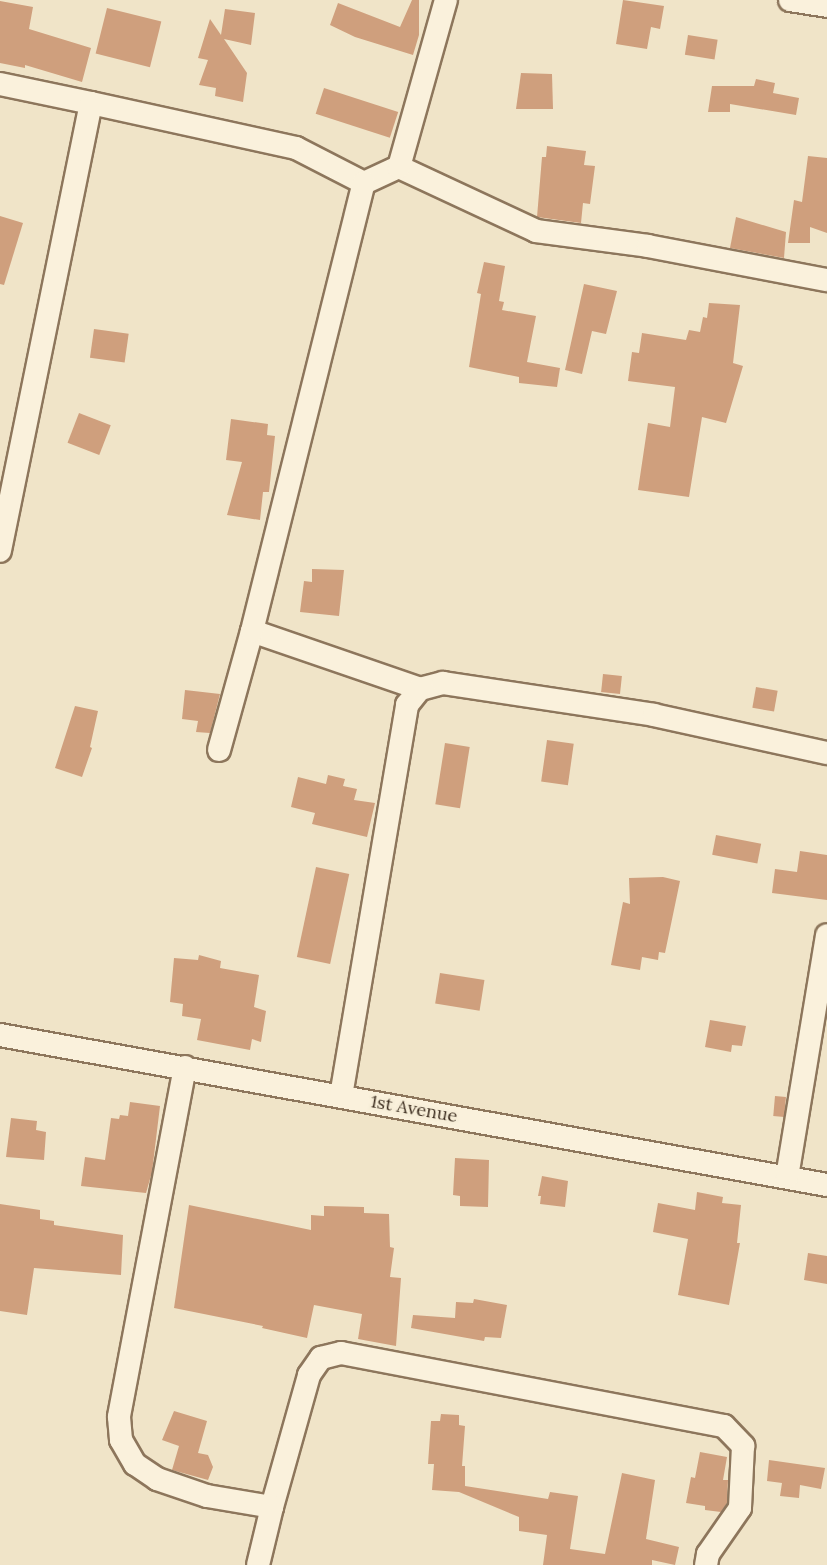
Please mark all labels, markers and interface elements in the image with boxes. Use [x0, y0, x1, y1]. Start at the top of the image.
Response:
street label: 1st Avenue [369, 1091, 459, 1127]

